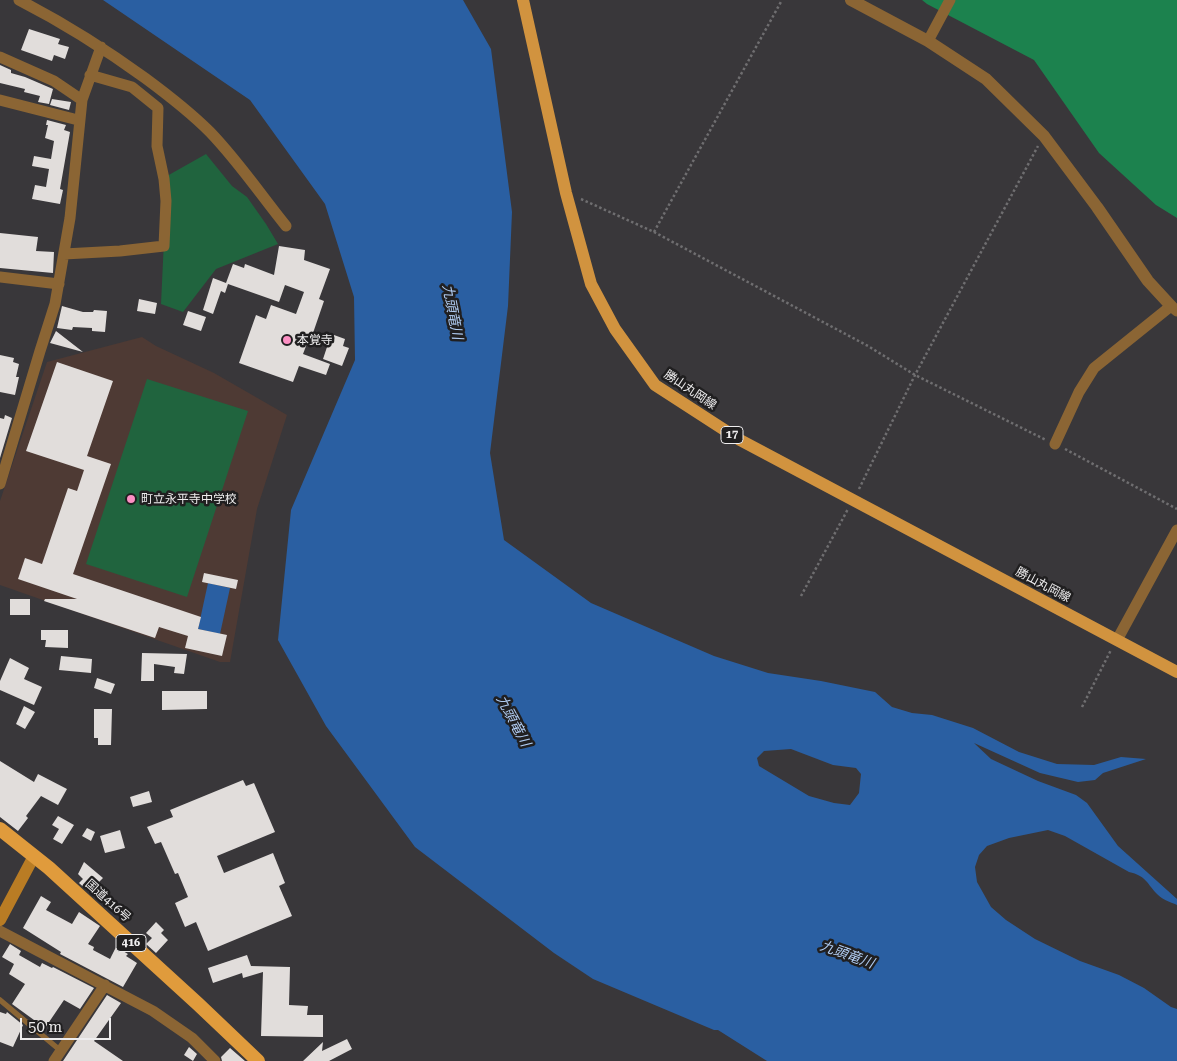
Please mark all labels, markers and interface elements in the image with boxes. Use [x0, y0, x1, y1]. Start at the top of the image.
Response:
water label: 九頭竜川 [438, 283, 466, 341]
place label: 本覚寺 [297, 333, 333, 347]
marker: 本覚寺 [281, 334, 293, 346]
street label: 勝山丸岡線 [661, 367, 719, 413]
road number: 17 [721, 426, 743, 444]
place label: 町立永平寺中学校 [141, 492, 237, 506]
marker: 町立永平寺中学校 [125, 493, 137, 505]
street label: 勝山丸岡線 [1013, 565, 1073, 605]
water label: 九頭竜川 [492, 692, 534, 750]
street label: 国道416号 [82, 877, 134, 925]
road number: 416 [116, 934, 146, 951]
water label: 九頭竜川 [818, 938, 876, 972]
scale bar [22, 1008, 114, 1040]
text: 50 m [28, 1018, 62, 1036]

